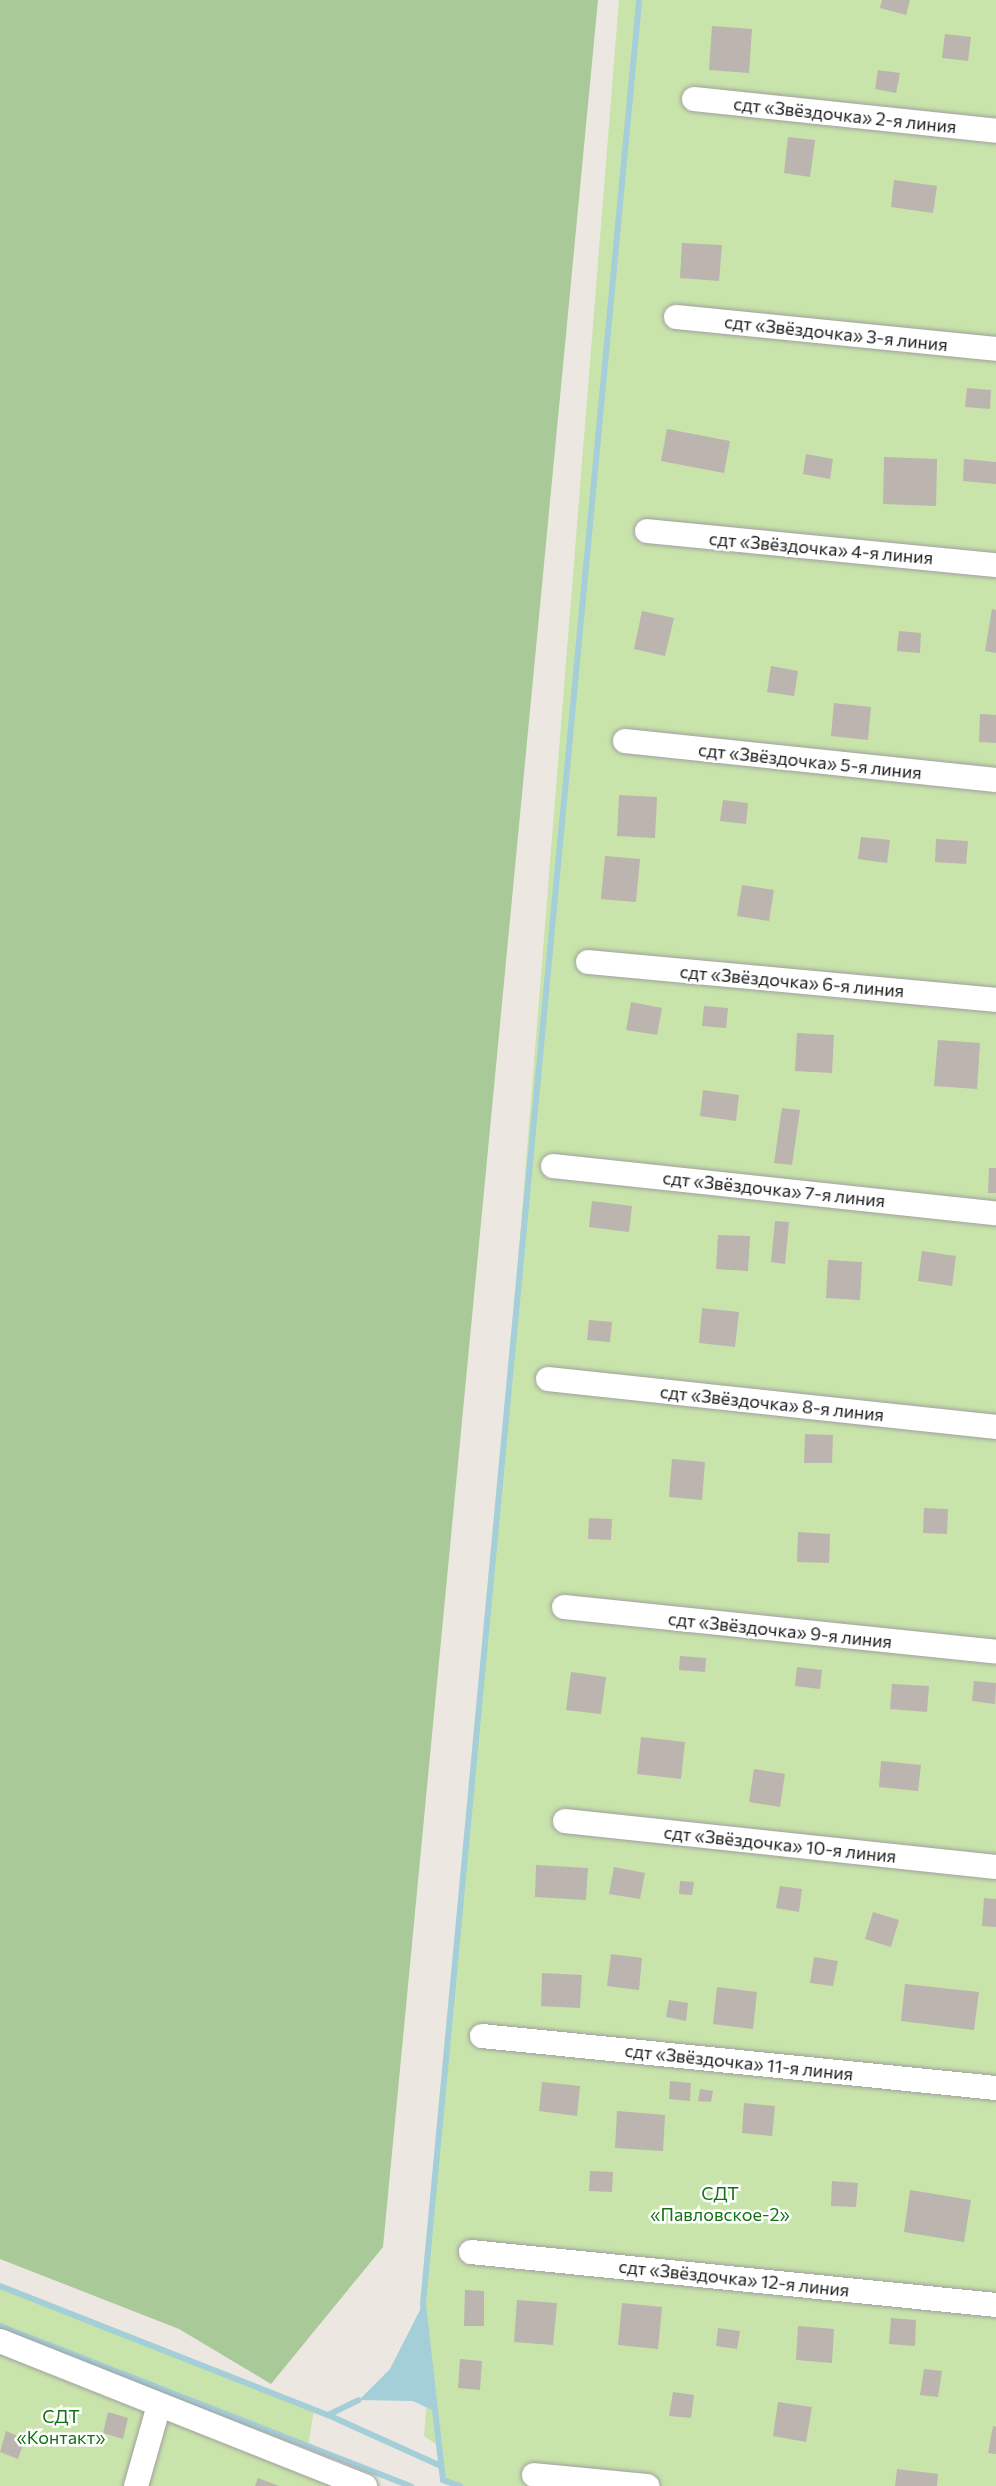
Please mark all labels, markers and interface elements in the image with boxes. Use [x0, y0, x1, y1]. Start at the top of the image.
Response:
street label: сдт «Звёздочка» 2-я линия [732, 93, 958, 137]
street label: сдт «Звёздочка» 3-я линия [723, 311, 949, 355]
street label: сдт «Звёздочка» 4-я линия [708, 527, 934, 569]
street label: сдт «Звёздочка» 5-я линия [697, 739, 923, 783]
street label: сдт «Звёздочка» 6-я линия [679, 960, 905, 1002]
street label: сдт «Звёздочка» 7-я линия [662, 1167, 886, 1211]
street label: сдт «Звёздочка» 8-я линия [659, 1380, 885, 1426]
street label: сдт «Звёздочка» 9-я линия [667, 1607, 893, 1653]
street label: сдт «Звёздочка» 10-я линия [663, 1821, 897, 1867]
street label: сдт «Звёздочка» 11-я линия [624, 2039, 854, 2085]
park label: СДТ «Павловское-2» [650, 2183, 790, 2226]
street label: сдт «Звёздочка» 12-я линия [618, 2255, 850, 2301]
park label: СДТ «Контакт» [17, 2406, 105, 2448]

